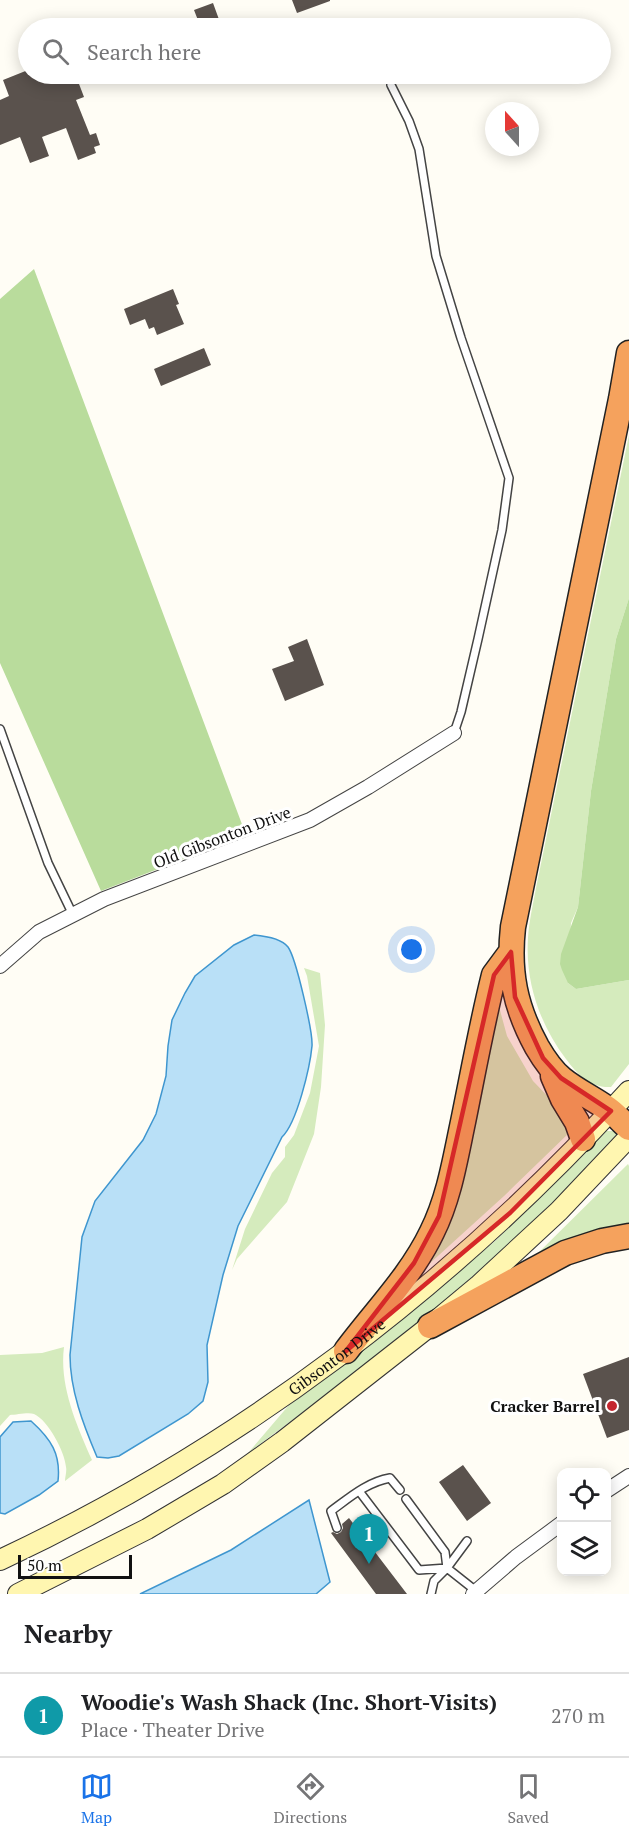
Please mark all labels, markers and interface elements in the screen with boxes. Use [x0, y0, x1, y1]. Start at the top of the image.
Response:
search box [18, 18, 611, 84]
icon: search [39, 35, 72, 68]
text: Search here [87, 37, 201, 66]
north arrow [485, 102, 539, 156]
street label: Old Gibsonton Drive [150, 801, 294, 873]
your location [397, 935, 426, 964]
street label: Gibsonton Drive [284, 1313, 390, 1400]
place label: Cracker Barrel [490, 1395, 600, 1417]
marker: Cracker Barrel [605, 1399, 619, 1413]
map controls [557, 1468, 611, 1576]
button: locate [557, 1468, 611, 1522]
pin: 1 [350, 1514, 388, 1564]
button: layers [557, 1522, 611, 1576]
scale bar [18, 1552, 132, 1580]
text: 50 m [27, 1554, 62, 1576]
text: Nearby [24, 1616, 112, 1650]
text: Woodie's Wash Shack (Inc. Short-Visits) [81, 1687, 497, 1716]
text: 1 [38, 1702, 49, 1729]
text: 270 m [551, 1702, 605, 1729]
text: Place · Theater Drive [81, 1716, 265, 1743]
tab: Map [80, 1770, 113, 1828]
tab: Directions [273, 1770, 347, 1828]
tab: Saved [507, 1770, 549, 1828]

